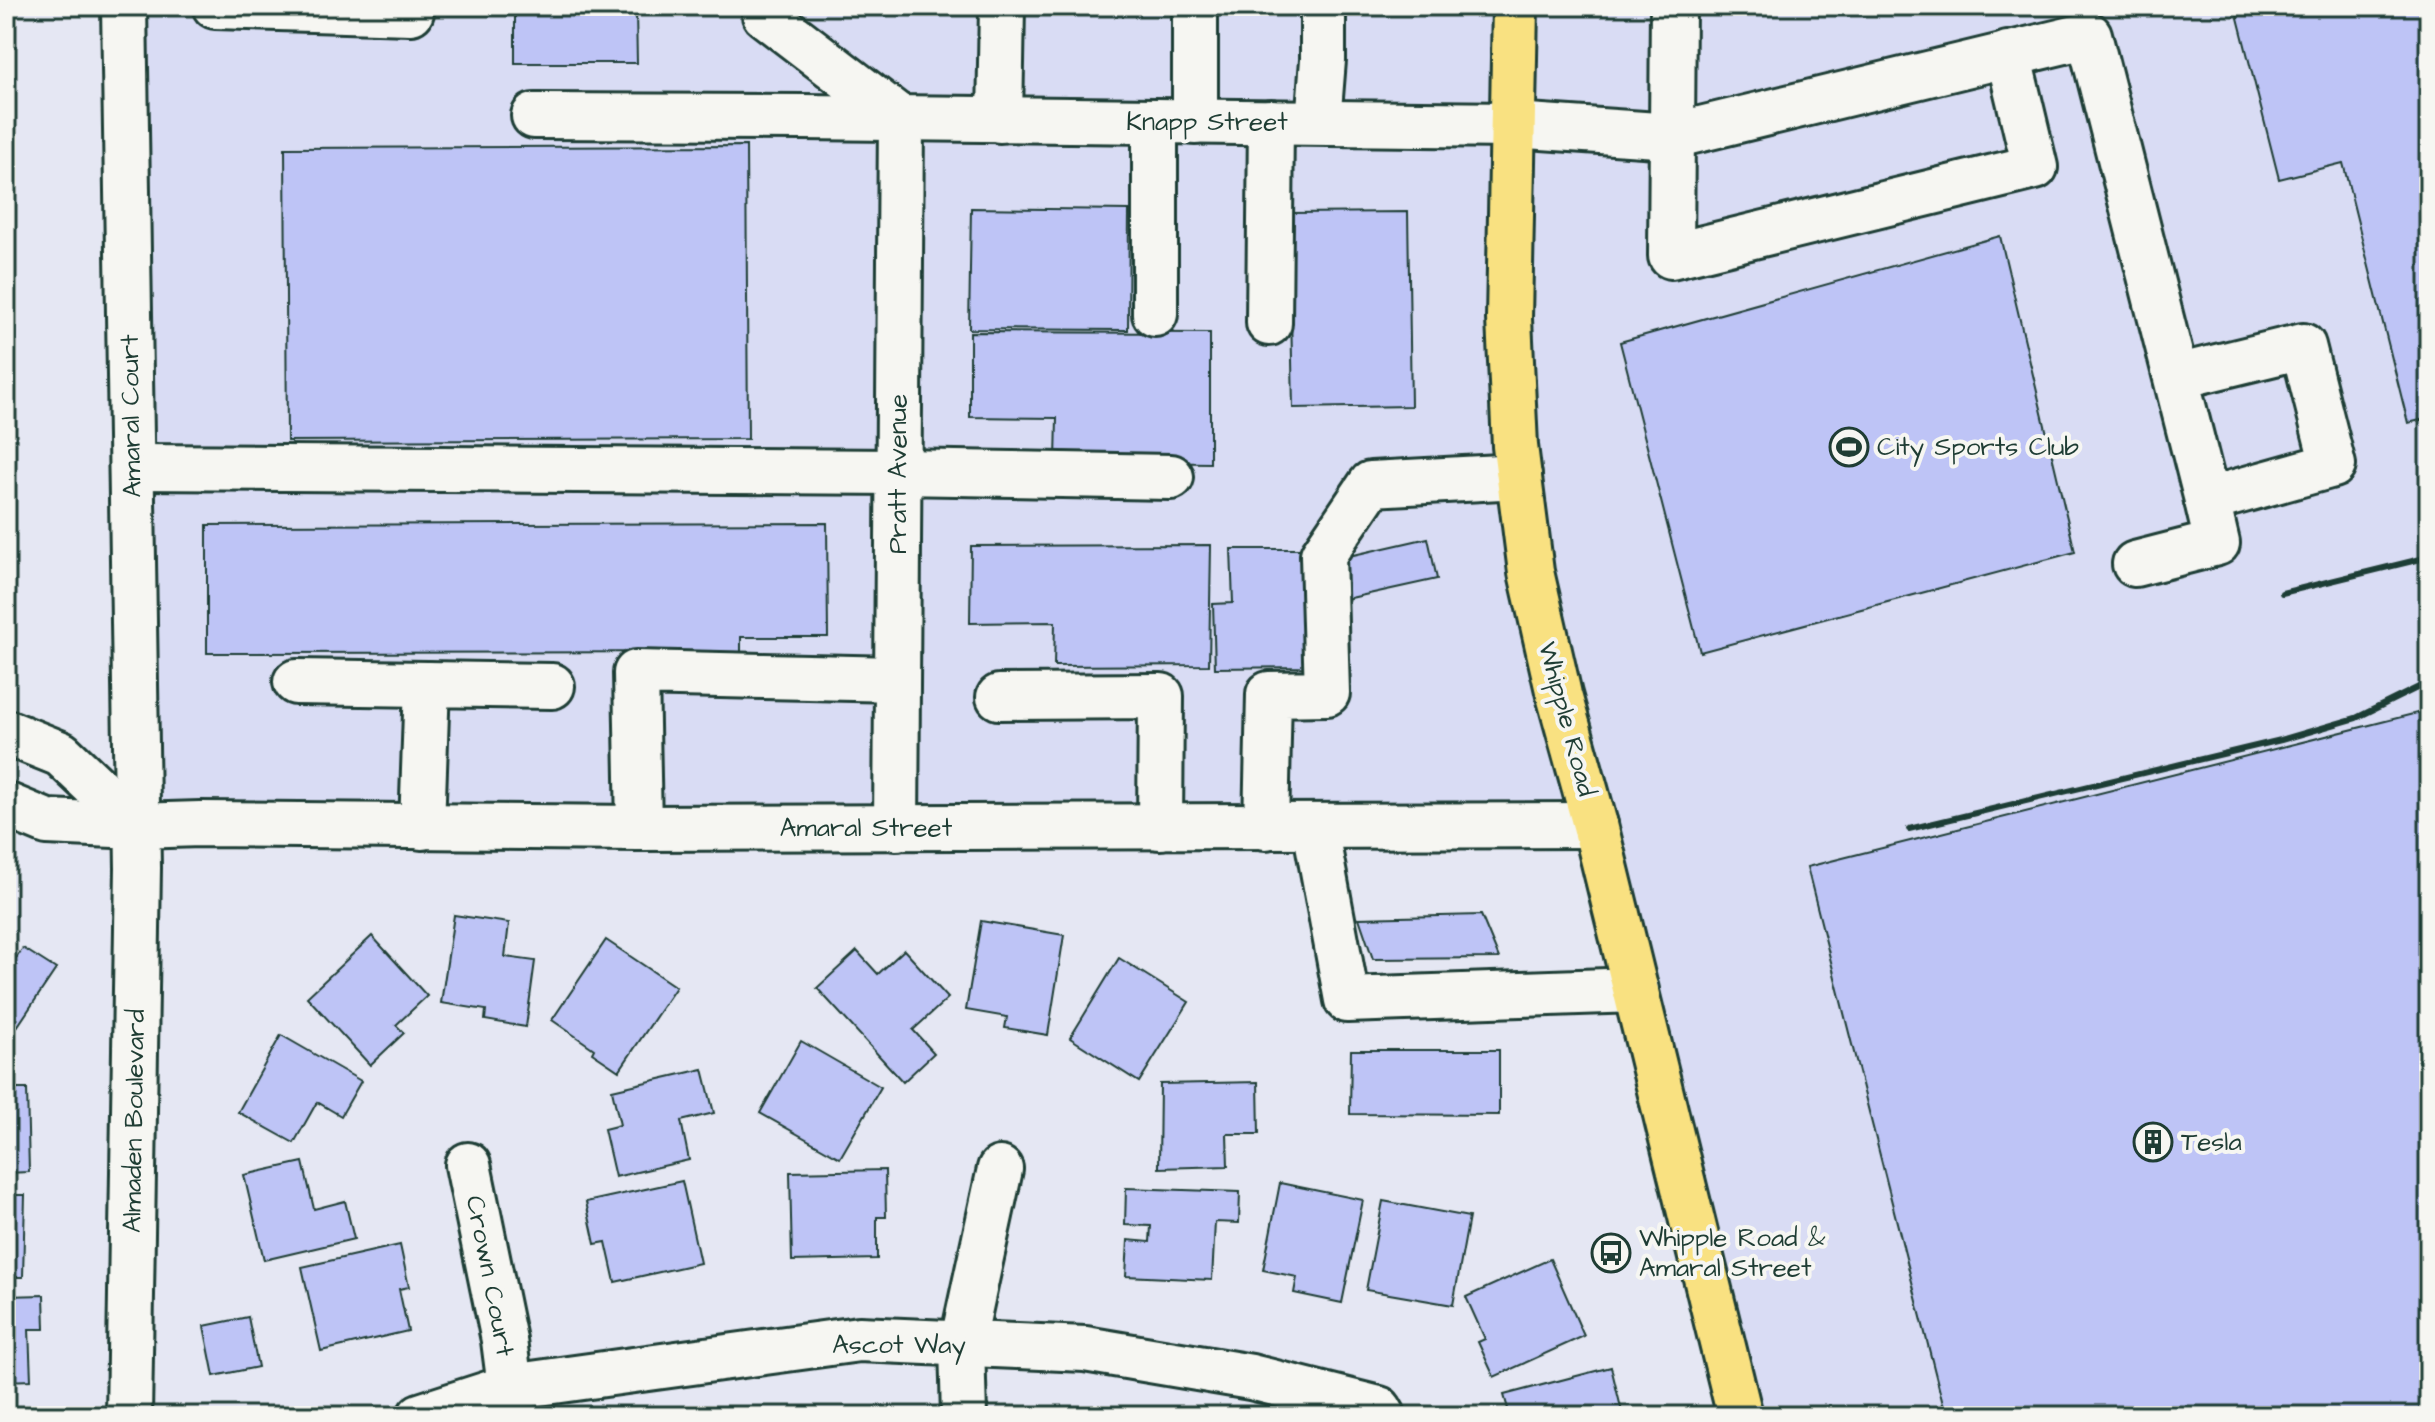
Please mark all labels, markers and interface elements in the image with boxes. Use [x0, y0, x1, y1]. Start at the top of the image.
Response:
street label: Knapp Street [1126, 104, 1288, 140]
street label: Amaral Court [112, 334, 150, 498]
street label: Pratt Avenue [880, 394, 916, 554]
sports icon: City Sports Club [1828, 426, 1870, 468]
place label: City Sports Club [1877, 429, 2079, 467]
street label: Whipple Road [1529, 638, 1605, 800]
street label: Amaral Street [780, 810, 953, 846]
street label: Almaden Boulevard [114, 1009, 154, 1233]
building icon: Tesla [2132, 1121, 2174, 1163]
place label: Tesla [2181, 1124, 2242, 1160]
street label: Crown Court [457, 1193, 523, 1360]
place label: Whipple Road & Amaral Street [1639, 1220, 1826, 1286]
bus stop icon: Whipple Road & Amaral Street [1590, 1232, 1632, 1274]
street label: Ascot Way [832, 1327, 966, 1365]

